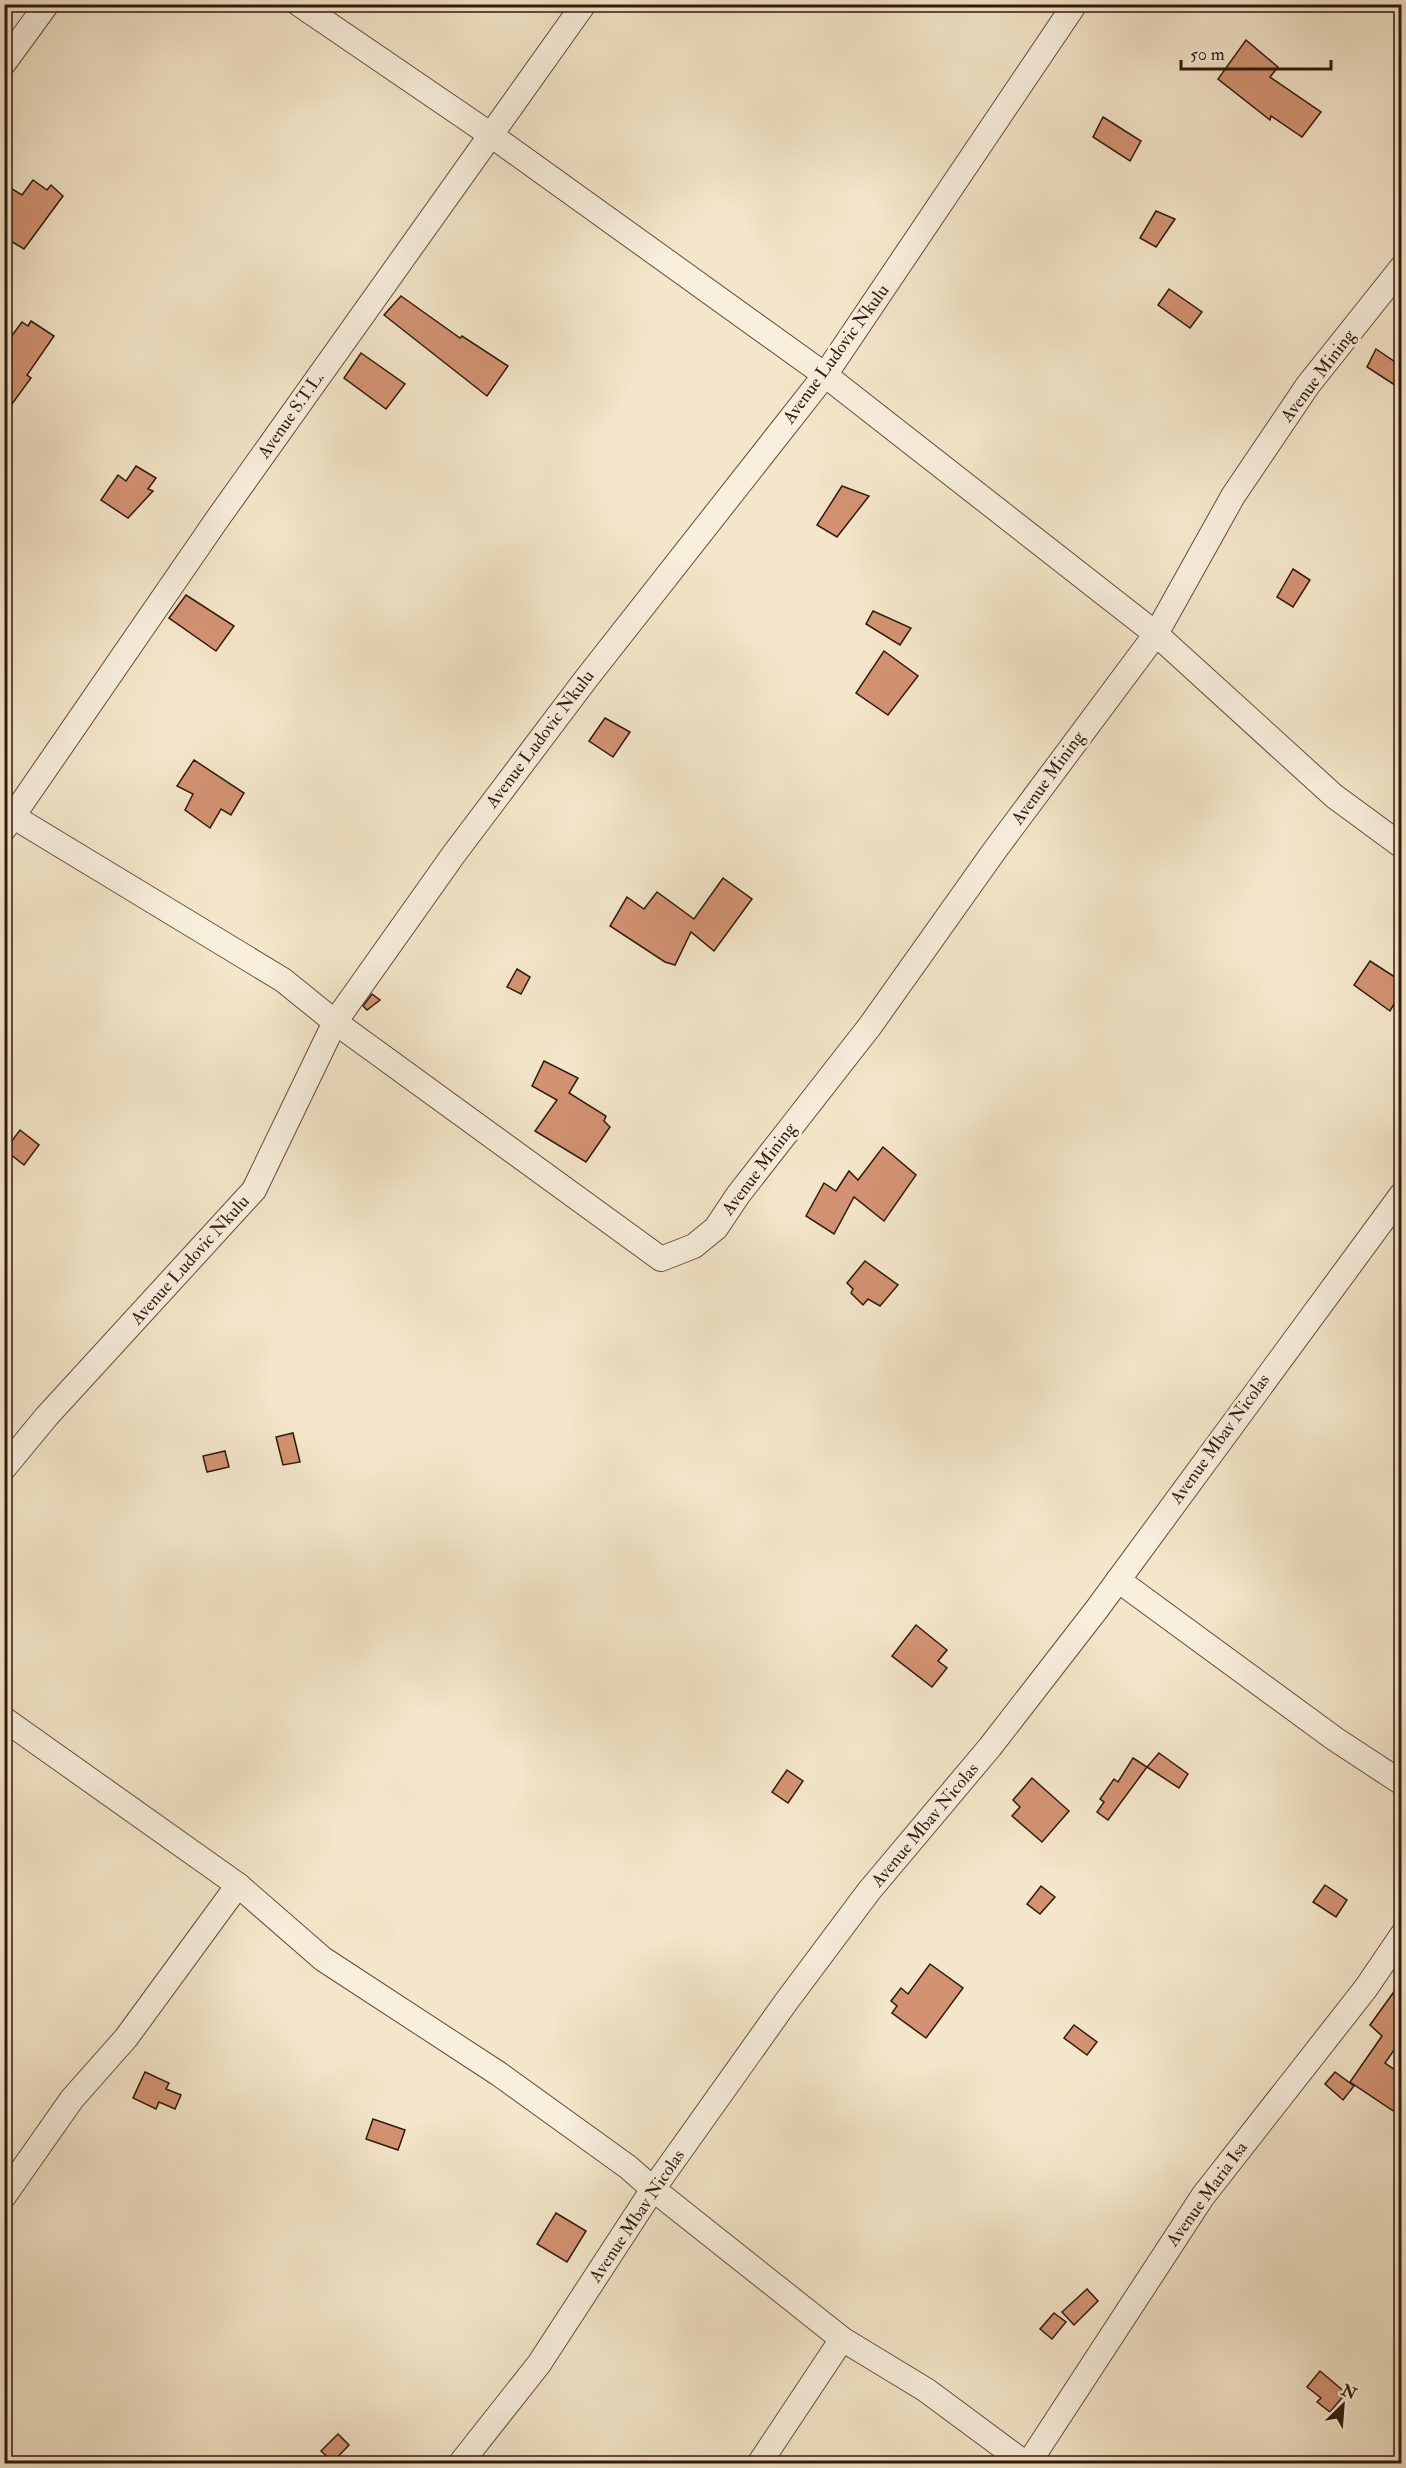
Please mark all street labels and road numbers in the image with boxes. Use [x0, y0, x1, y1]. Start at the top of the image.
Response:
street label: Avenue Ludovic Nkulu [777, 280, 894, 429]
street label: Avenue Mining [1275, 324, 1361, 428]
street label: Avenue S.T.L. [252, 367, 329, 464]
street label: Avenue Ludovic Nkulu [480, 665, 599, 813]
street label: Avenue Mining [1006, 726, 1090, 830]
street label: Avenue Mining [716, 1117, 802, 1221]
street label: Avenue Ludovic Nkulu [125, 1190, 254, 1330]
street label: Avenue Mbav Nicolas [1164, 1369, 1275, 1509]
street label: Avenue Mbav Nicolas [866, 1758, 984, 1893]
street label: Avenue Maria Isa [1161, 2137, 1253, 2252]
street label: Avenue Mbav Nicolas [583, 2145, 690, 2288]

